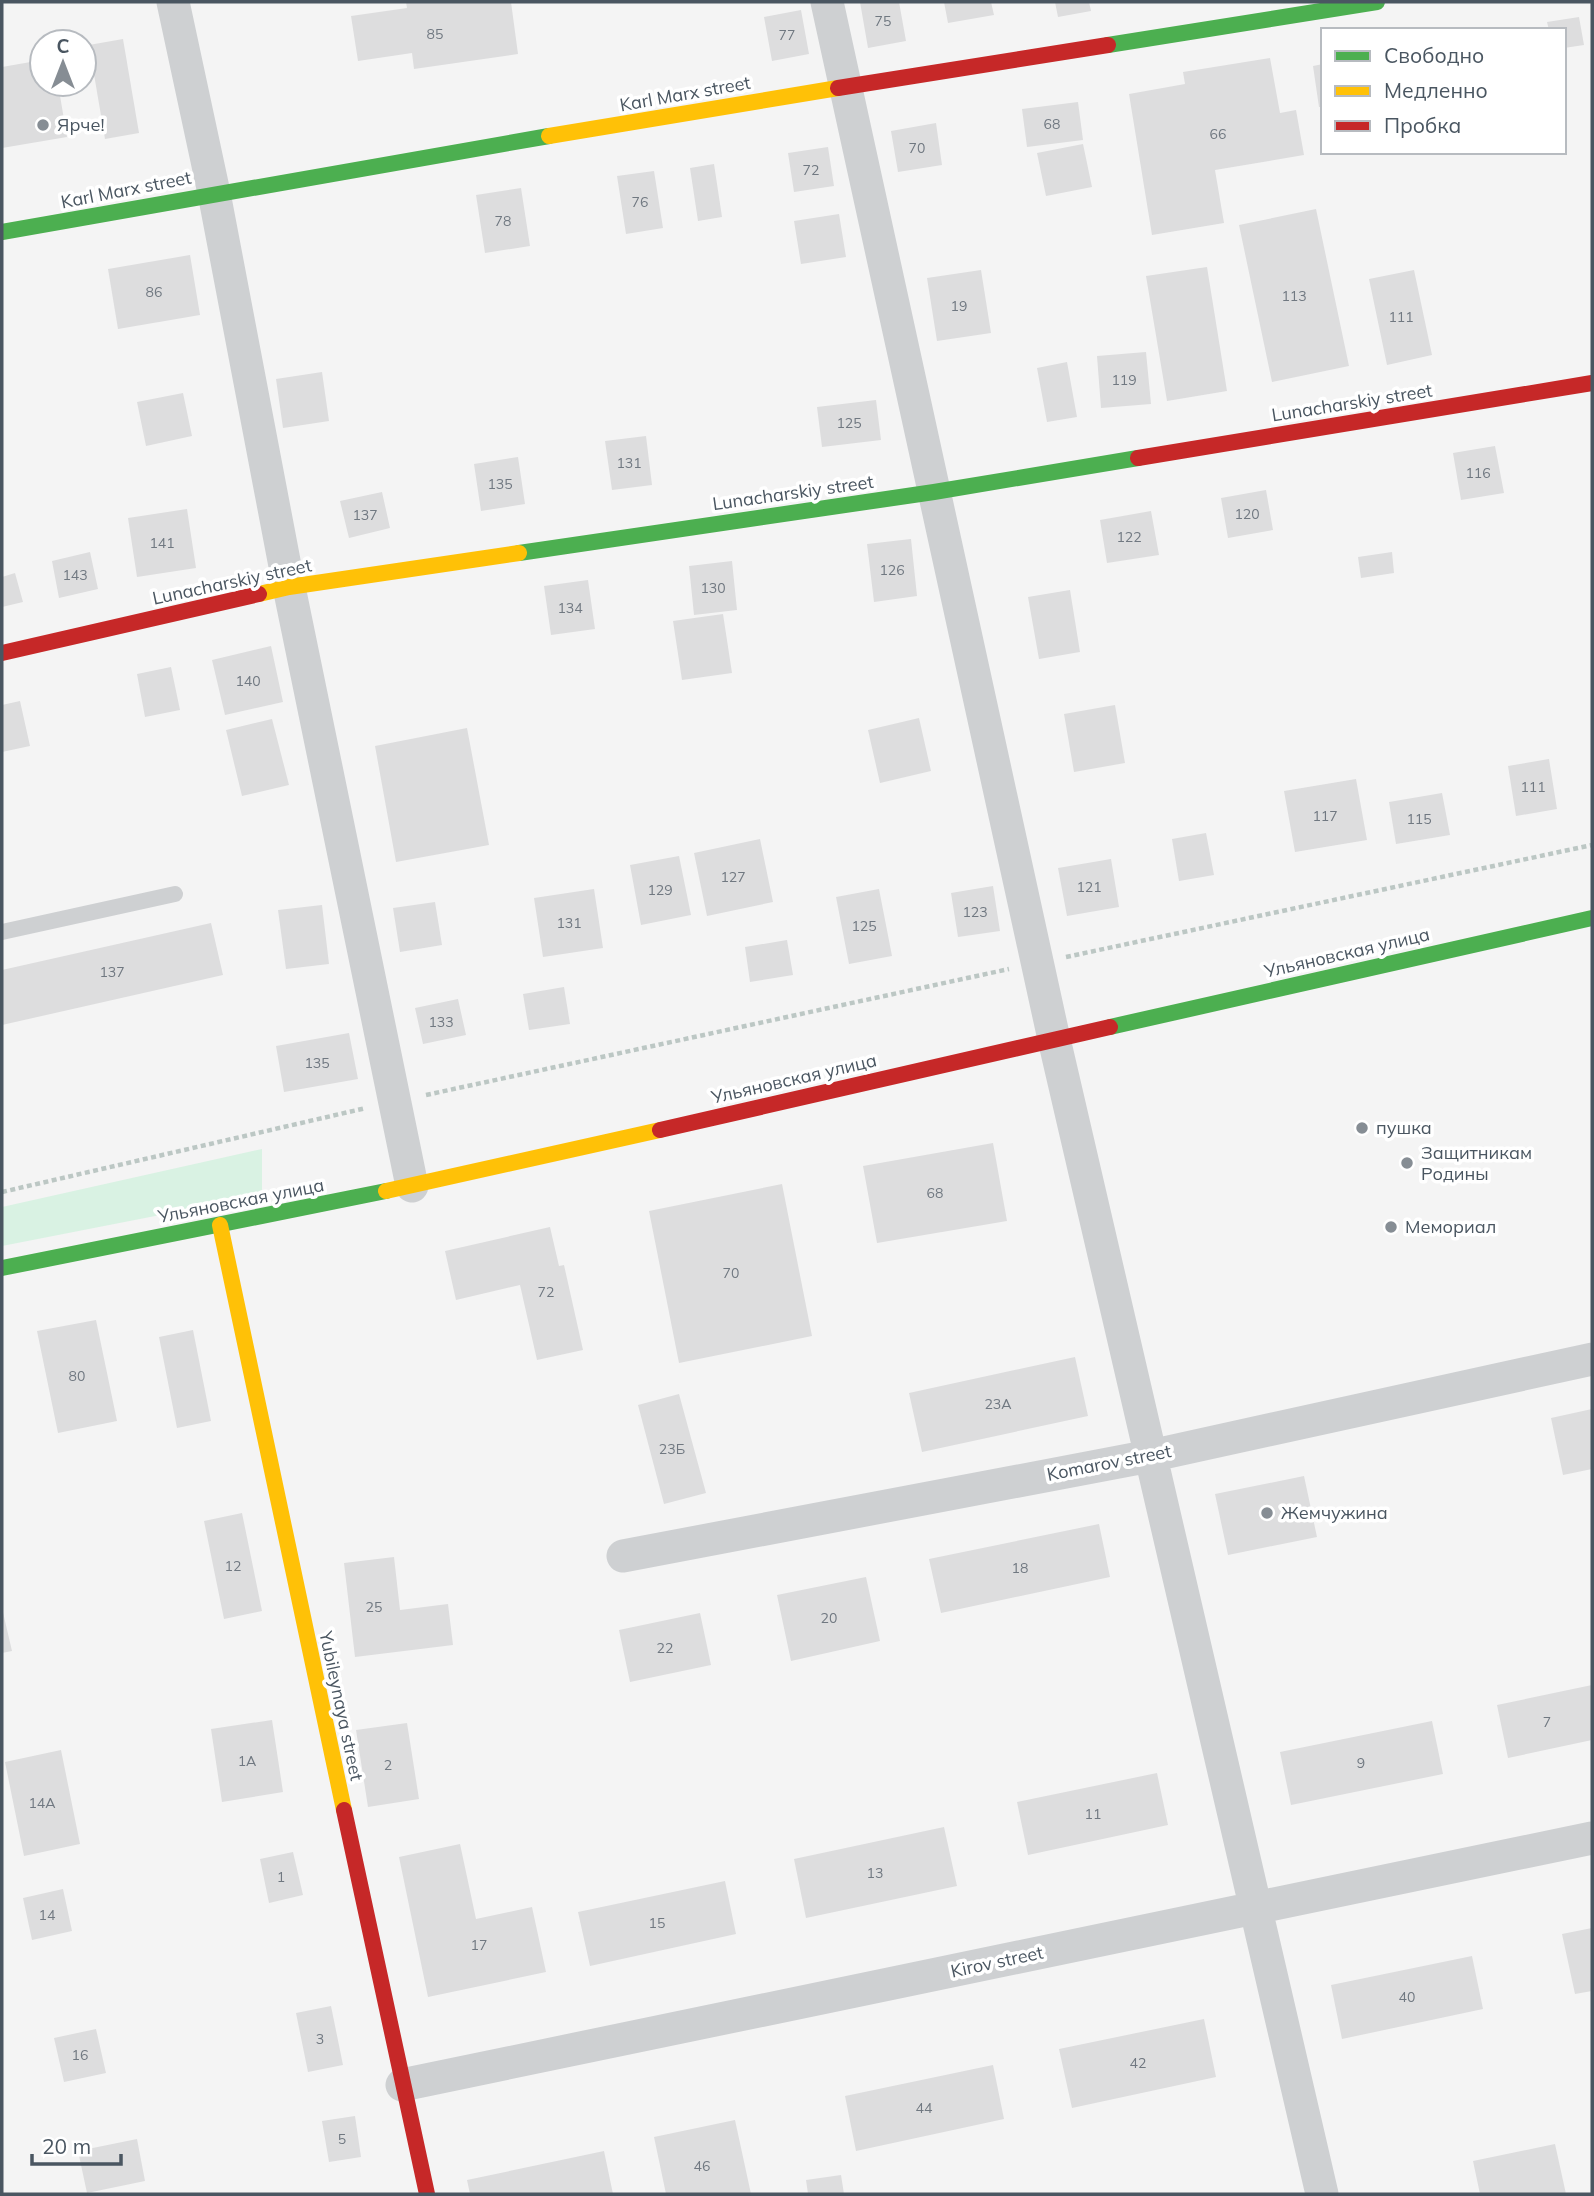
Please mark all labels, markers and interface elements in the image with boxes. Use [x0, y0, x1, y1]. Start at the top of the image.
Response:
house number: 75 [875, 12, 891, 30]
house number: 85 [427, 25, 443, 43]
house number: 77 [779, 26, 795, 44]
north arrow [28, 28, 98, 98]
legend [1321, 28, 1566, 154]
text: С [56, 34, 70, 58]
text: Свободно [1384, 42, 1484, 68]
street label: Karl Marx street [618, 71, 752, 116]
text: Медленно [1384, 77, 1488, 103]
text: Пробка [1384, 112, 1461, 138]
place label: Ярче! [57, 113, 105, 136]
house number: 68 [1044, 115, 1060, 133]
marker: Ярче! [35, 117, 51, 133]
house number: 66 [1210, 125, 1226, 143]
house number: 70 [909, 139, 925, 157]
house number: 72 [803, 161, 819, 179]
street label: Karl Marx street [59, 166, 193, 213]
house number: 76 [632, 193, 648, 211]
house number: 78 [495, 212, 511, 230]
house number: 86 [146, 283, 162, 301]
house number: 113 [1281, 287, 1307, 305]
house number: 19 [951, 297, 967, 315]
house number: 111 [1388, 308, 1414, 326]
house number: 119 [1111, 371, 1137, 389]
street label: Lunacharskiy street [1270, 378, 1434, 427]
house number: 125 [836, 414, 862, 432]
house number: 131 [616, 454, 642, 472]
house number: 116 [1465, 464, 1491, 482]
street label: Lunacharskiy street [711, 470, 875, 515]
house number: 135 [487, 475, 513, 493]
house number: 120 [1234, 505, 1260, 523]
house number: 137 [352, 506, 378, 524]
house number: 122 [1116, 528, 1142, 546]
house number: 141 [149, 534, 175, 552]
street label: Lunacharskiy street [150, 553, 314, 610]
house number: 126 [879, 561, 905, 579]
house number: 143 [62, 566, 88, 584]
house number: 130 [700, 579, 726, 597]
house number: 134 [557, 599, 583, 617]
house number: 140 [235, 672, 261, 690]
house number: 111 [1520, 778, 1546, 796]
house number: 117 [1312, 807, 1338, 825]
house number: 115 [1406, 810, 1432, 828]
house number: 127 [720, 868, 746, 886]
house number: 121 [1076, 878, 1102, 896]
house number: 129 [647, 881, 673, 899]
house number: 123 [962, 903, 988, 921]
house number: 131 [556, 914, 582, 932]
house number: 125 [851, 917, 877, 935]
street label: Ульяновская улица [1261, 922, 1432, 983]
house number: 137 [99, 963, 125, 981]
house number: 133 [428, 1013, 454, 1031]
street label: Ульяновская улица [708, 1048, 879, 1109]
house number: 135 [304, 1054, 330, 1072]
place label: пушка [1376, 1116, 1432, 1139]
marker: пушка [1354, 1120, 1370, 1136]
place label: Защитникам Родины [1421, 1141, 1532, 1185]
marker: Защитникам Родины [1399, 1155, 1415, 1171]
street label: Ульяновская улица [155, 1173, 326, 1228]
house number: 68 [927, 1184, 943, 1202]
place label: Мемориал [1405, 1215, 1496, 1238]
marker: Мемориал [1383, 1219, 1399, 1235]
house number: 70 [723, 1264, 739, 1282]
house number: 72 [538, 1283, 554, 1301]
house number: 80 [69, 1367, 85, 1385]
house number: 23А [984, 1395, 1012, 1413]
street label: Komarov street [1045, 1439, 1173, 1486]
house number: 23Б [659, 1440, 685, 1458]
place label: Жемчужина [1281, 1501, 1388, 1524]
marker: Жемчужина [1259, 1505, 1275, 1521]
house number: 12 [225, 1557, 241, 1575]
house number: 18 [1012, 1559, 1028, 1577]
house number: 25 [366, 1598, 382, 1616]
house number: 20 [821, 1609, 837, 1627]
street label: Yubileynaya street [314, 1628, 369, 1783]
house number: 22 [657, 1639, 673, 1657]
house number: 7 [1543, 1713, 1551, 1731]
house number: 1А [238, 1752, 257, 1770]
house number: 9 [1357, 1754, 1365, 1772]
house number: 2 [384, 1756, 392, 1774]
house number: 14А [28, 1794, 56, 1812]
house number: 11 [1085, 1805, 1101, 1823]
house number: 13 [867, 1864, 883, 1882]
house number: 1 [277, 1868, 285, 1886]
house number: 14 [39, 1906, 56, 1924]
house number: 15 [649, 1914, 665, 1932]
house number: 17 [471, 1936, 487, 1954]
street label: Kirov street [949, 1940, 1045, 1983]
house number: 40 [1399, 1988, 1415, 2006]
house number: 3 [316, 2030, 324, 2048]
house number: 16 [72, 2046, 88, 2064]
house number: 42 [1130, 2054, 1146, 2072]
house number: 44 [916, 2099, 933, 2117]
scale bar [32, 2122, 121, 2166]
house number: 5 [338, 2130, 346, 2148]
text: 20 m [42, 2133, 91, 2159]
house number: 46 [694, 2157, 710, 2175]

